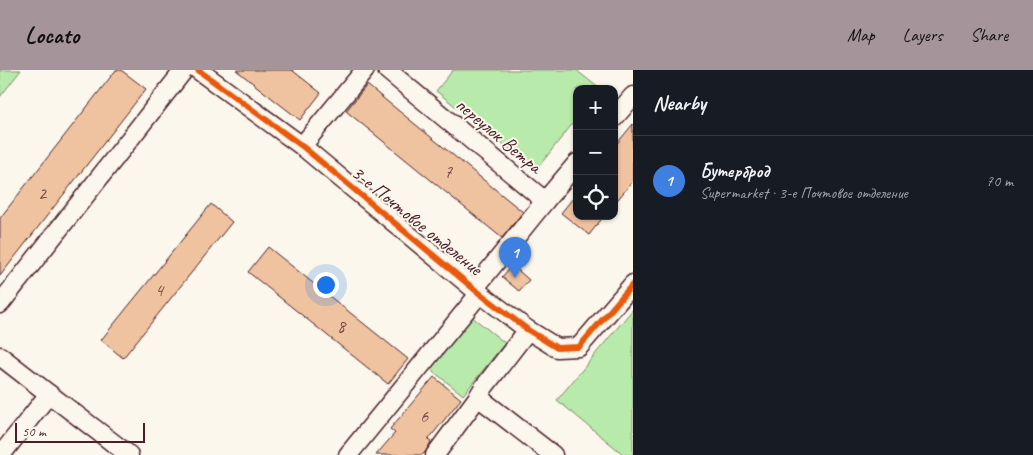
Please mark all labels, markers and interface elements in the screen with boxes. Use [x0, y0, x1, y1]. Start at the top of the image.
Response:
text: Locato [25, 20, 79, 50]
text: Map [847, 24, 875, 46]
text: Layers [903, 24, 942, 46]
text: Share [970, 24, 1008, 46]
map controls [573, 85, 618, 220]
button: + [573, 85, 618, 130]
text: Nearby [653, 90, 706, 116]
street label: переулок Ветра [450, 92, 548, 180]
button: − [573, 130, 618, 175]
text: Бутерброд [700, 159, 769, 183]
street label: 3-е Почтовое отделение [346, 160, 488, 282]
house number: 7 [444, 161, 453, 183]
text: 1 [665, 171, 673, 191]
text: 70 m [986, 171, 1013, 191]
button: locate [573, 175, 618, 220]
house number: 2 [38, 182, 48, 204]
text: Supermarket · 3-е Почтовое отделение [700, 183, 908, 203]
pin: 1 [499, 237, 531, 278]
your location [313, 272, 339, 298]
house number: 4 [155, 279, 165, 301]
house number: 8 [337, 315, 347, 337]
house number: 6 [420, 405, 429, 427]
scale bar [15, 420, 145, 443]
text: 50 m [22, 423, 46, 440]

